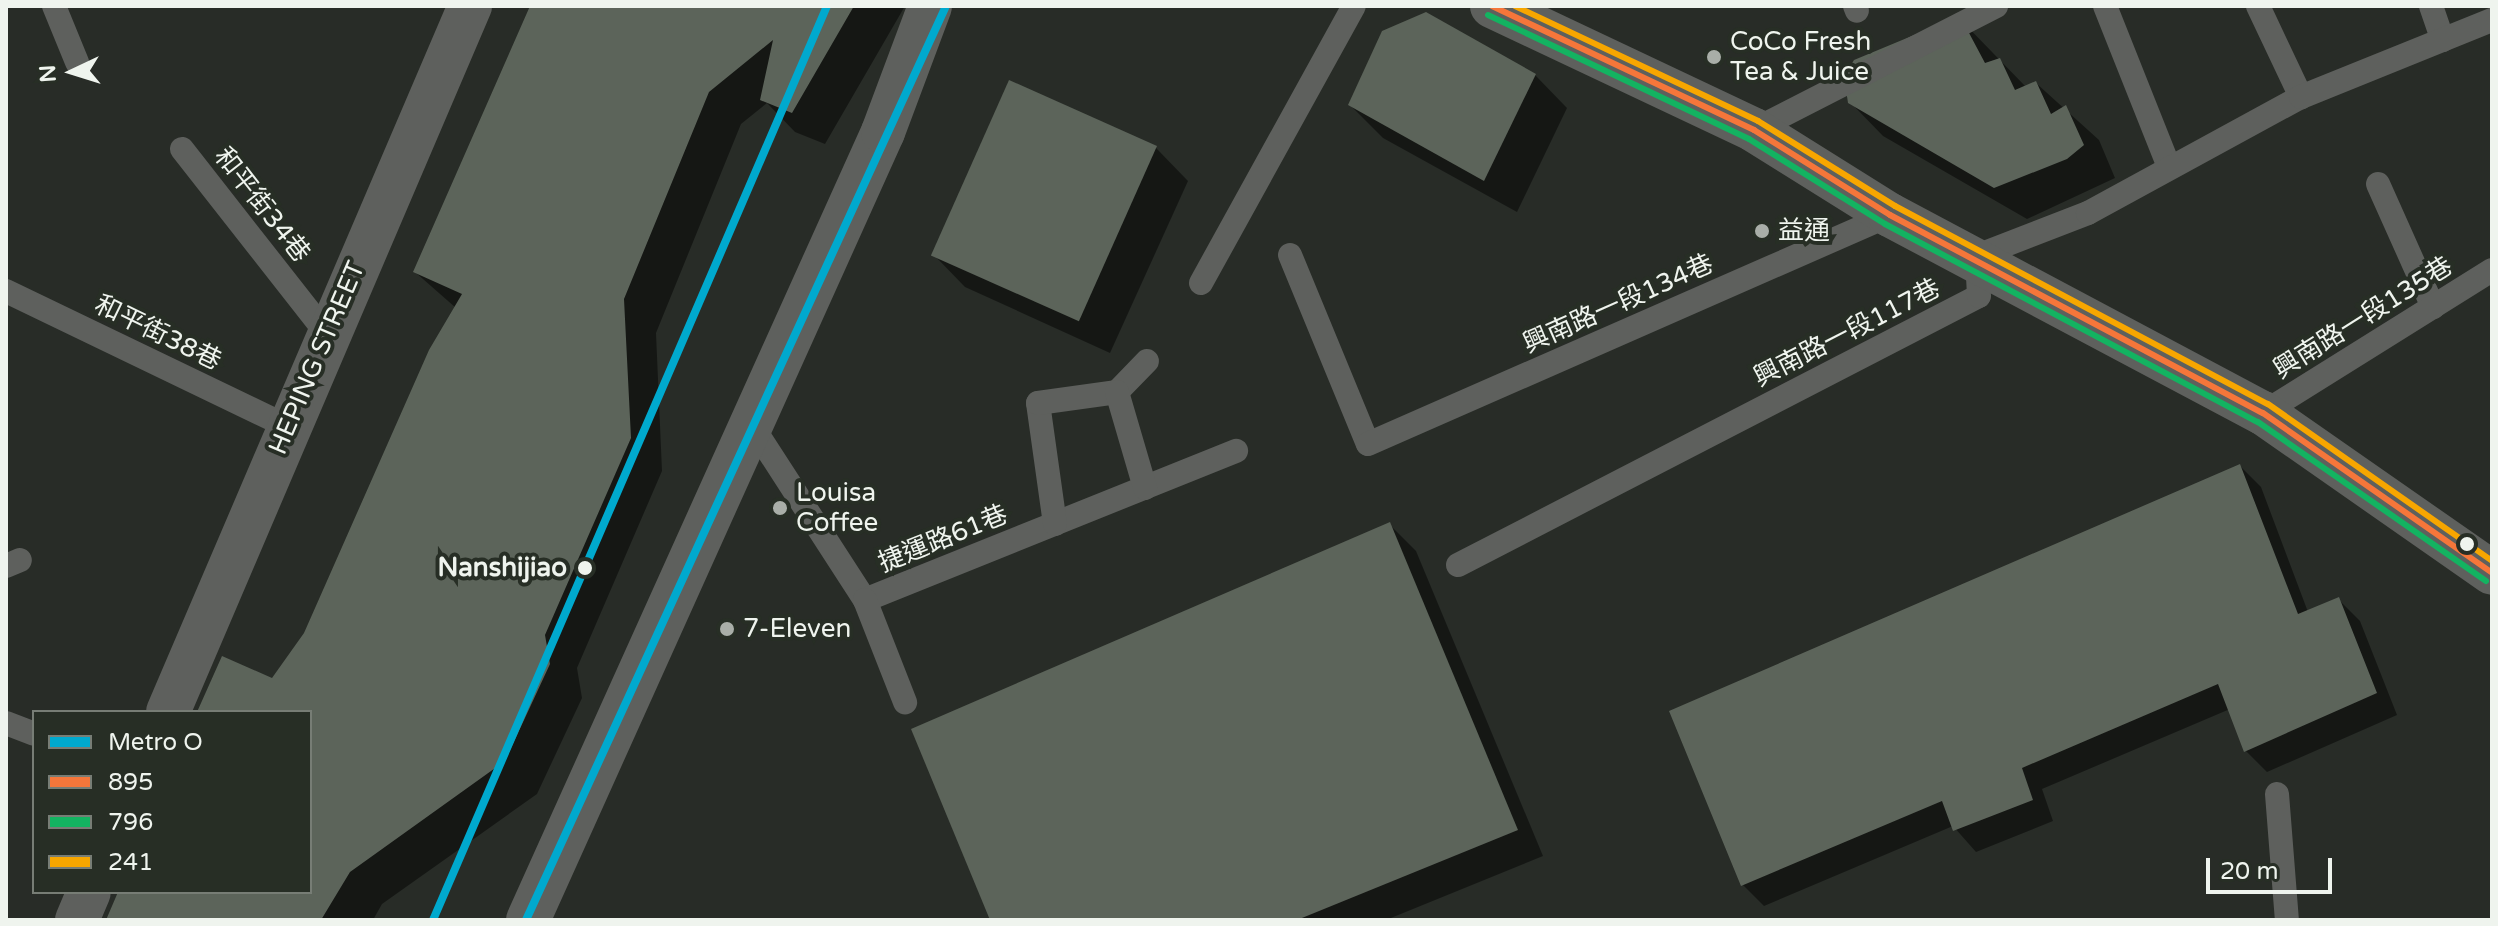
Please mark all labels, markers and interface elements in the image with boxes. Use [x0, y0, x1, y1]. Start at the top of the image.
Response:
place label: CoCo Fresh Tea & Juice [1730, 26, 1871, 88]
north arrow [32, 32, 112, 112]
marker: CoCo Fresh Tea & Juice [1705, 48, 1723, 66]
text: N [34, 64, 62, 83]
street label: 和平街34巷 [208, 142, 316, 268]
place label: 益通 [1778, 215, 1830, 247]
marker: 益通 [1753, 222, 1771, 240]
street label: 興南路一段134巷 [1518, 248, 1718, 360]
street label: 興南路一段135巷 [2268, 250, 2458, 386]
street label: HEPING STREET [262, 257, 372, 459]
street label: 興南路一段117巷 [1749, 273, 1945, 393]
street label: 和平街38巷 [90, 289, 226, 377]
place label: Louisa Coffee [796, 477, 878, 538]
marker: Louisa Coffee [771, 499, 789, 517]
street label: 捷運路61巷 [874, 499, 1012, 579]
unlabelled marker [2459, 536, 2475, 552]
place label: Nanshijiao [437, 552, 567, 584]
marker: Nanshijiao [574, 557, 596, 579]
place label: 7-Eleven [743, 613, 851, 645]
marker: 7-Eleven [718, 620, 736, 638]
legend [32, 710, 312, 894]
text: Metro O [108, 728, 203, 757]
text: 895 [108, 768, 153, 797]
text: 796 [108, 808, 153, 837]
scale bar [2210, 842, 2336, 892]
text: 241 [108, 848, 153, 877]
text: 20 m [2220, 857, 2278, 886]

